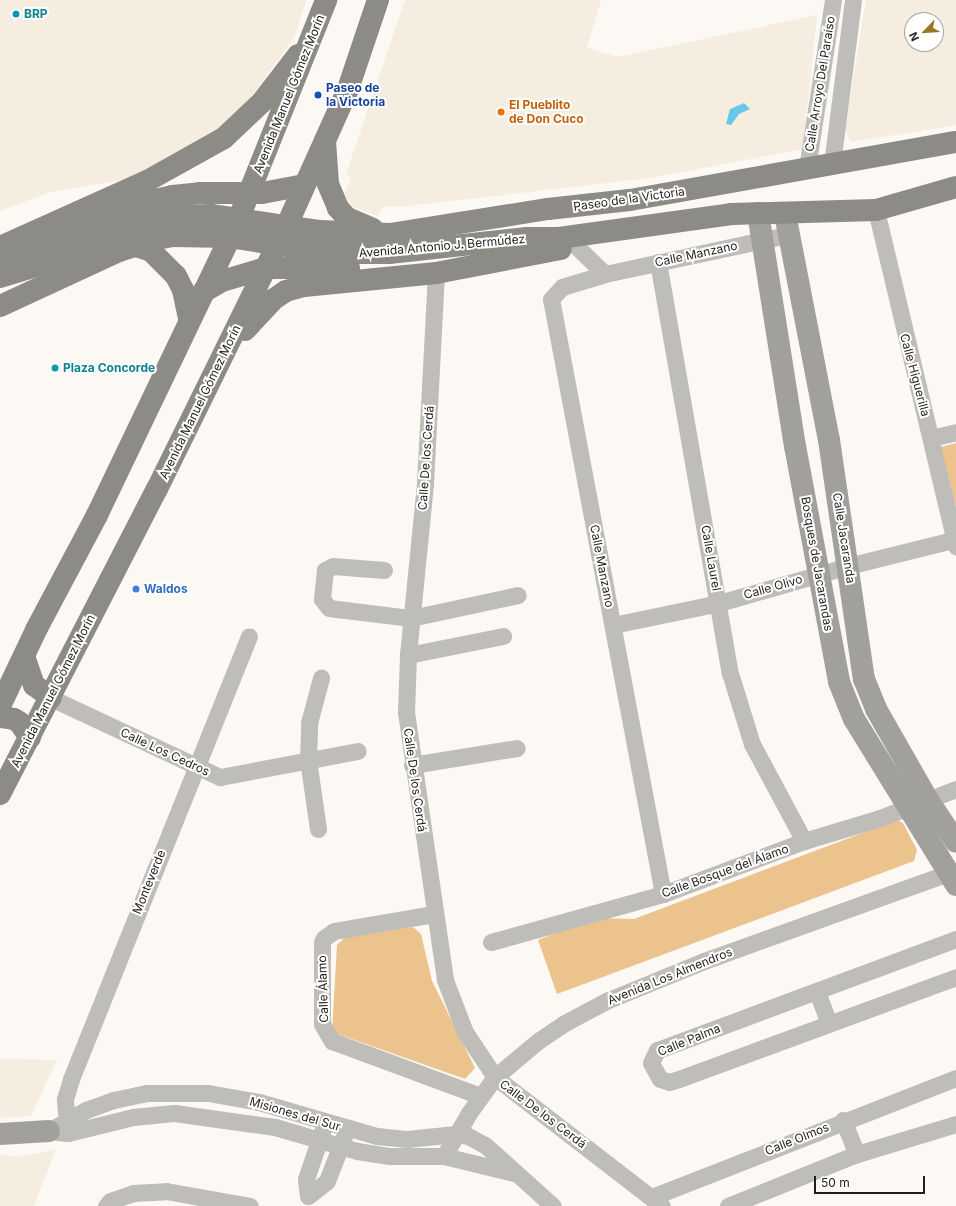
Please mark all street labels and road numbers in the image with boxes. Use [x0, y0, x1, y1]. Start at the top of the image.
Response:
street label: Avenida Manuel Gómez Morín [251, 13, 327, 175]
street label: Calle Arroyo Del Paraíso [802, 15, 838, 153]
street label: Paseo de la Victoria [572, 184, 686, 214]
street label: Avenida Antonio J. Bermúdez [358, 232, 526, 260]
street label: Calle Manzano [653, 238, 739, 270]
street label: Avenida Manuel Gómez Morín [156, 323, 244, 481]
street label: Calle Higuerilla [897, 332, 933, 418]
street label: Calle De los Cerdá [415, 405, 437, 511]
street label: Calle Jacaranda [830, 492, 858, 584]
street label: Bosques de Jacarandas [798, 496, 836, 632]
street label: Calle Manzano [587, 523, 617, 609]
street label: Calle Laurel [698, 524, 724, 592]
street label: Calle Olivo [742, 572, 804, 602]
street label: Avenida Manuel Gómez Morín [8, 612, 98, 770]
street label: Calle Los Cedros [118, 725, 212, 779]
street label: Calle De los Cerdá [401, 727, 429, 833]
street label: Calle Bosque del Álamo [660, 841, 790, 901]
street label: Monteverde [130, 848, 168, 916]
street label: Avenida Los Almendros [606, 944, 734, 1008]
street label: Calle Álamo [315, 955, 331, 1023]
street label: Calle Palma [656, 1021, 722, 1059]
street label: Calle De los Cerdá [497, 1077, 589, 1151]
street label: Misiones del Sur [248, 1094, 342, 1134]
street label: Calle Olmos [763, 1120, 831, 1158]

